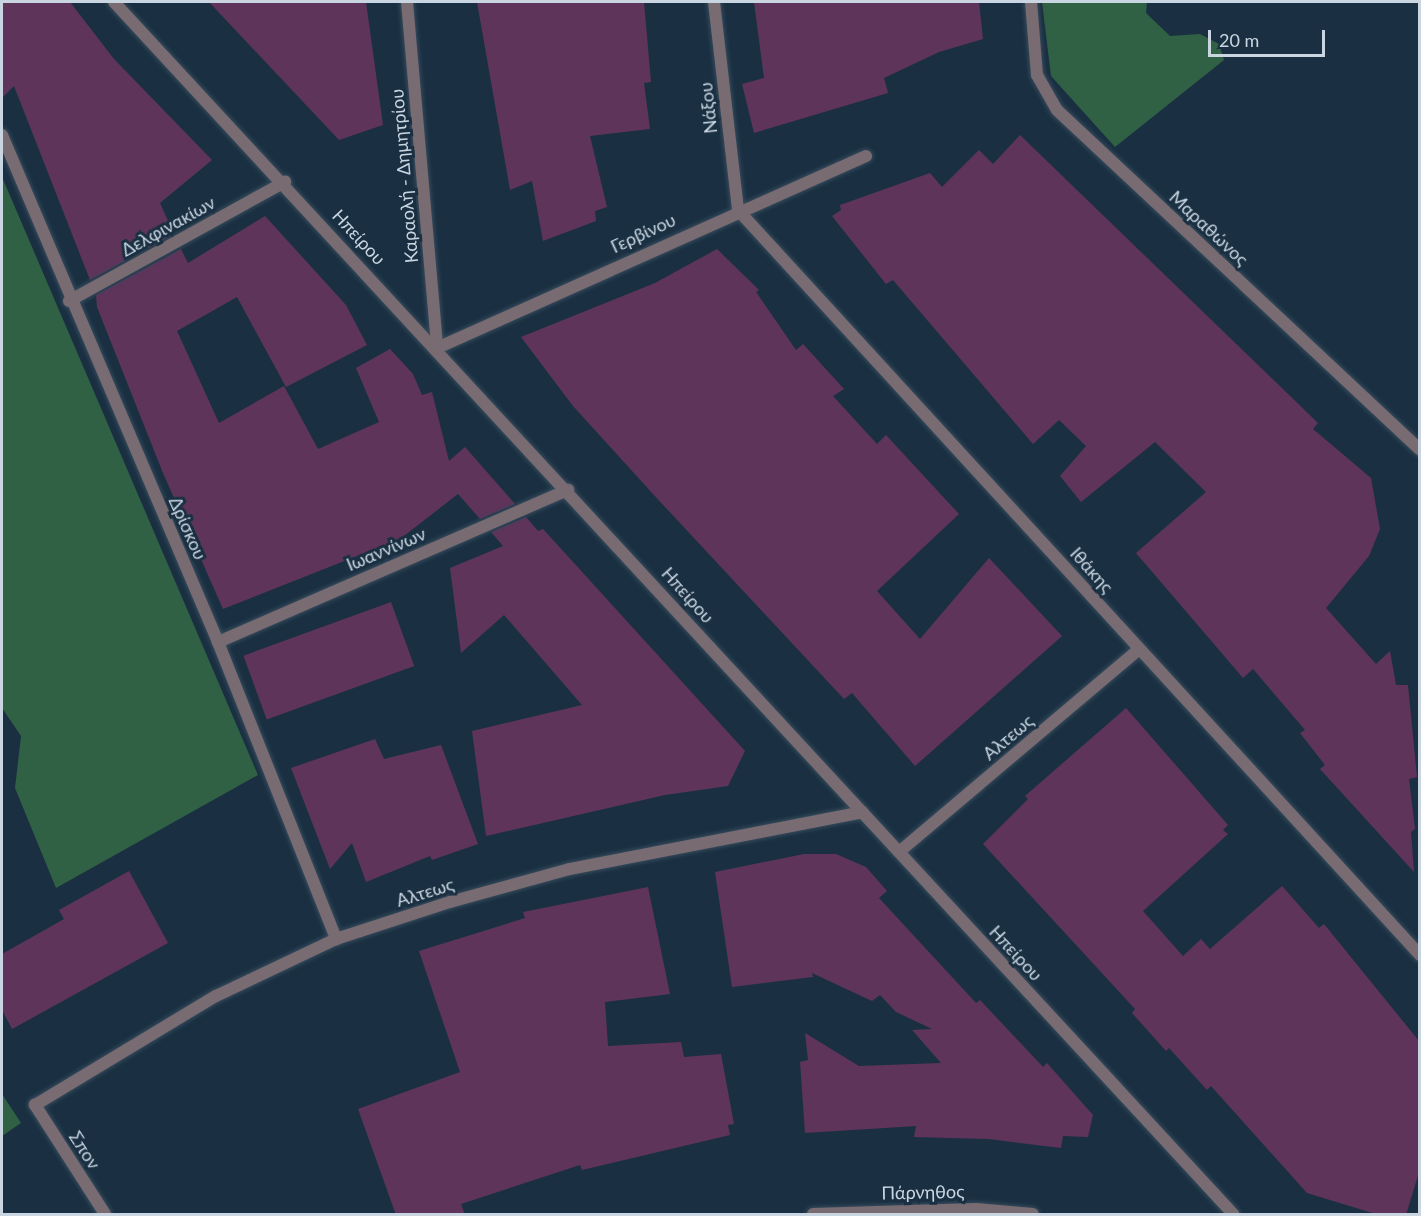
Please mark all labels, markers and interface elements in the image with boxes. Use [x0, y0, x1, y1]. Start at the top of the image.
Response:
scale bar [1211, 18, 1328, 56]
text: 20 m [1219, 29, 1259, 51]
street label: Νάξου [695, 81, 721, 135]
street label: Καραολή - Δημητρίου [386, 88, 422, 264]
street label: Μαραθώνος [1165, 186, 1253, 270]
street label: Δελφινακίων [117, 191, 219, 261]
street label: Ηπείρου [328, 205, 390, 269]
street label: Γερβίνου [607, 209, 679, 257]
street label: Δρίσκου [165, 493, 211, 563]
street label: Ιωαννίνων [343, 523, 429, 575]
street label: Ιθάκης [1066, 543, 1118, 597]
street label: Ηπείρου [657, 563, 719, 627]
street label: Αλτεως [978, 710, 1038, 764]
street label: Αλτεως [393, 873, 457, 911]
street label: Ηπείρου [985, 921, 1047, 985]
street label: Σπον [65, 1127, 105, 1173]
street label: Πάρνηθος [881, 1180, 965, 1204]

